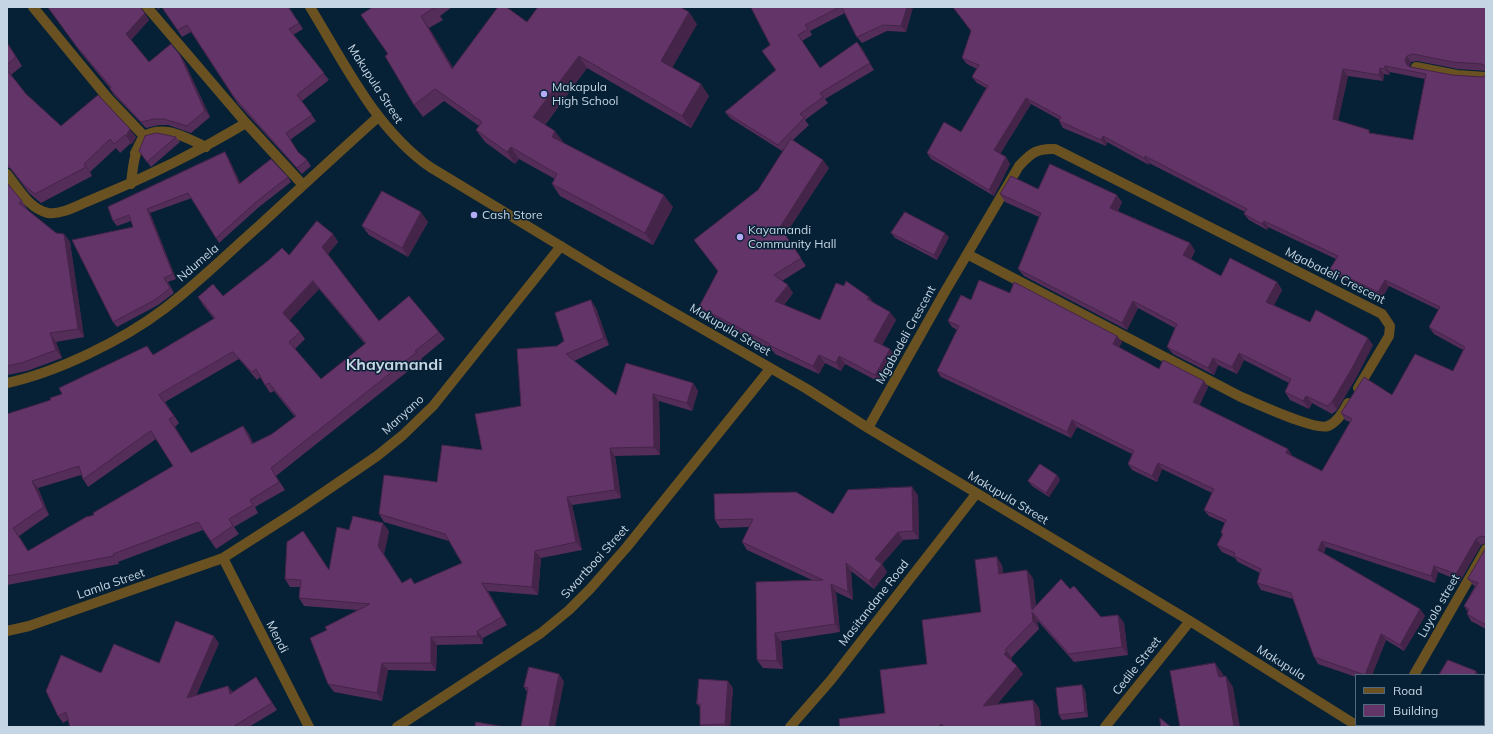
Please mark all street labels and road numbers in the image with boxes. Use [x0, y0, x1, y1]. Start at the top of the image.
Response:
street label: Makupula Street [344, 42, 406, 126]
street label: Ndumela [174, 241, 222, 285]
street label: Mgabadeli Crescent [1283, 245, 1387, 307]
street label: Mgabadeli Crescent [873, 283, 939, 387]
street label: Makupula Street [687, 301, 773, 359]
street label: Manyano [379, 392, 427, 438]
street label: Makupula Street [965, 468, 1051, 528]
street label: Swartbooi Street [558, 522, 632, 602]
street label: Masitandane Road [836, 557, 912, 649]
street label: Lamla Street [75, 566, 147, 602]
street label: Luyolo street [1415, 572, 1463, 640]
street label: Mendi [263, 619, 291, 655]
street label: Cedile Street [1110, 634, 1164, 698]
street label: Makupula [1254, 642, 1308, 684]

